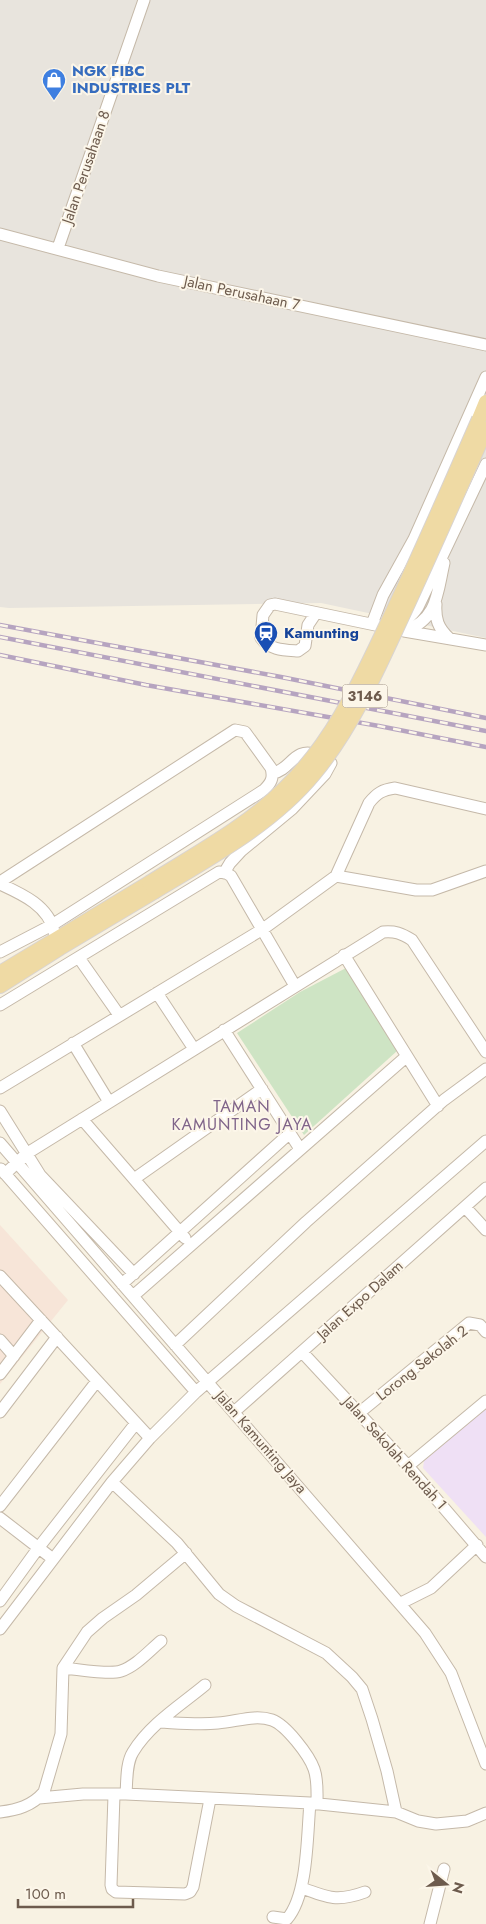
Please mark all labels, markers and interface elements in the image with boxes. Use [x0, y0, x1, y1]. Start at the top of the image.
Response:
place label: NGK FIBC INDUSTRIES PLT [72, 60, 191, 99]
shop icon: NGK FIBC INDUSTRIES PLT [41, 67, 67, 101]
street label: Jalan Perusahaan 8 [56, 107, 116, 229]
street label: Jalan Perusahaan 7 [180, 270, 302, 316]
station icon: Kamunting [253, 620, 279, 654]
place label: Kamunting [284, 622, 359, 644]
road number: 3146 [342, 684, 388, 708]
district label: TAMAN KAMUNTING JAYA [171, 1095, 313, 1136]
street label: Jalan Expo Dalam [310, 1255, 408, 1346]
street label: Lorong Sekolah 2 [371, 1320, 473, 1406]
street label: Jalan Kamunting Jaya [209, 1384, 312, 1498]
street label: Jalan Sekolah Rendah 1 [337, 1390, 452, 1515]
north arrow [421, 1859, 471, 1909]
scale bar [18, 1876, 132, 1908]
text: N [447, 1880, 470, 1896]
text: 100 m [25, 1883, 66, 1905]

